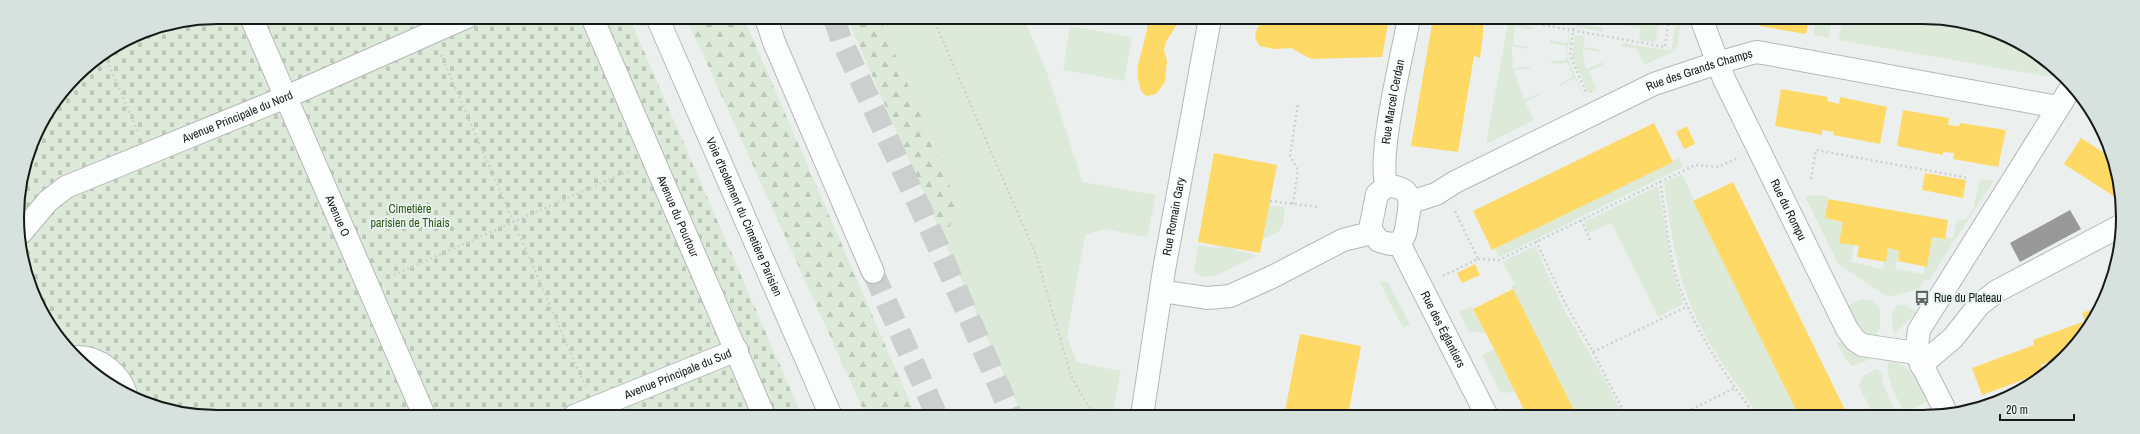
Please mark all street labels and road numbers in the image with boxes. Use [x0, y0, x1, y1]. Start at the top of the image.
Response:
street label: Rue des Grands Champs [1643, 45, 1755, 95]
street label: Rue Marcel Cerdan [1378, 58, 1408, 145]
street label: Avenue Principale du Nord [179, 87, 295, 147]
street label: Voie d'Isolement du Cimetière Parisien [702, 135, 786, 299]
street label: Avenue du Pourtour [653, 172, 703, 260]
street label: Rue Romain Gary [1159, 176, 1189, 257]
street label: Rue du Rompu [1767, 177, 1810, 243]
street label: Avenue O [321, 192, 354, 240]
street label: Rue des Églantiers [1417, 288, 1469, 371]
street label: Avenue Principale du Sud [621, 345, 734, 403]

